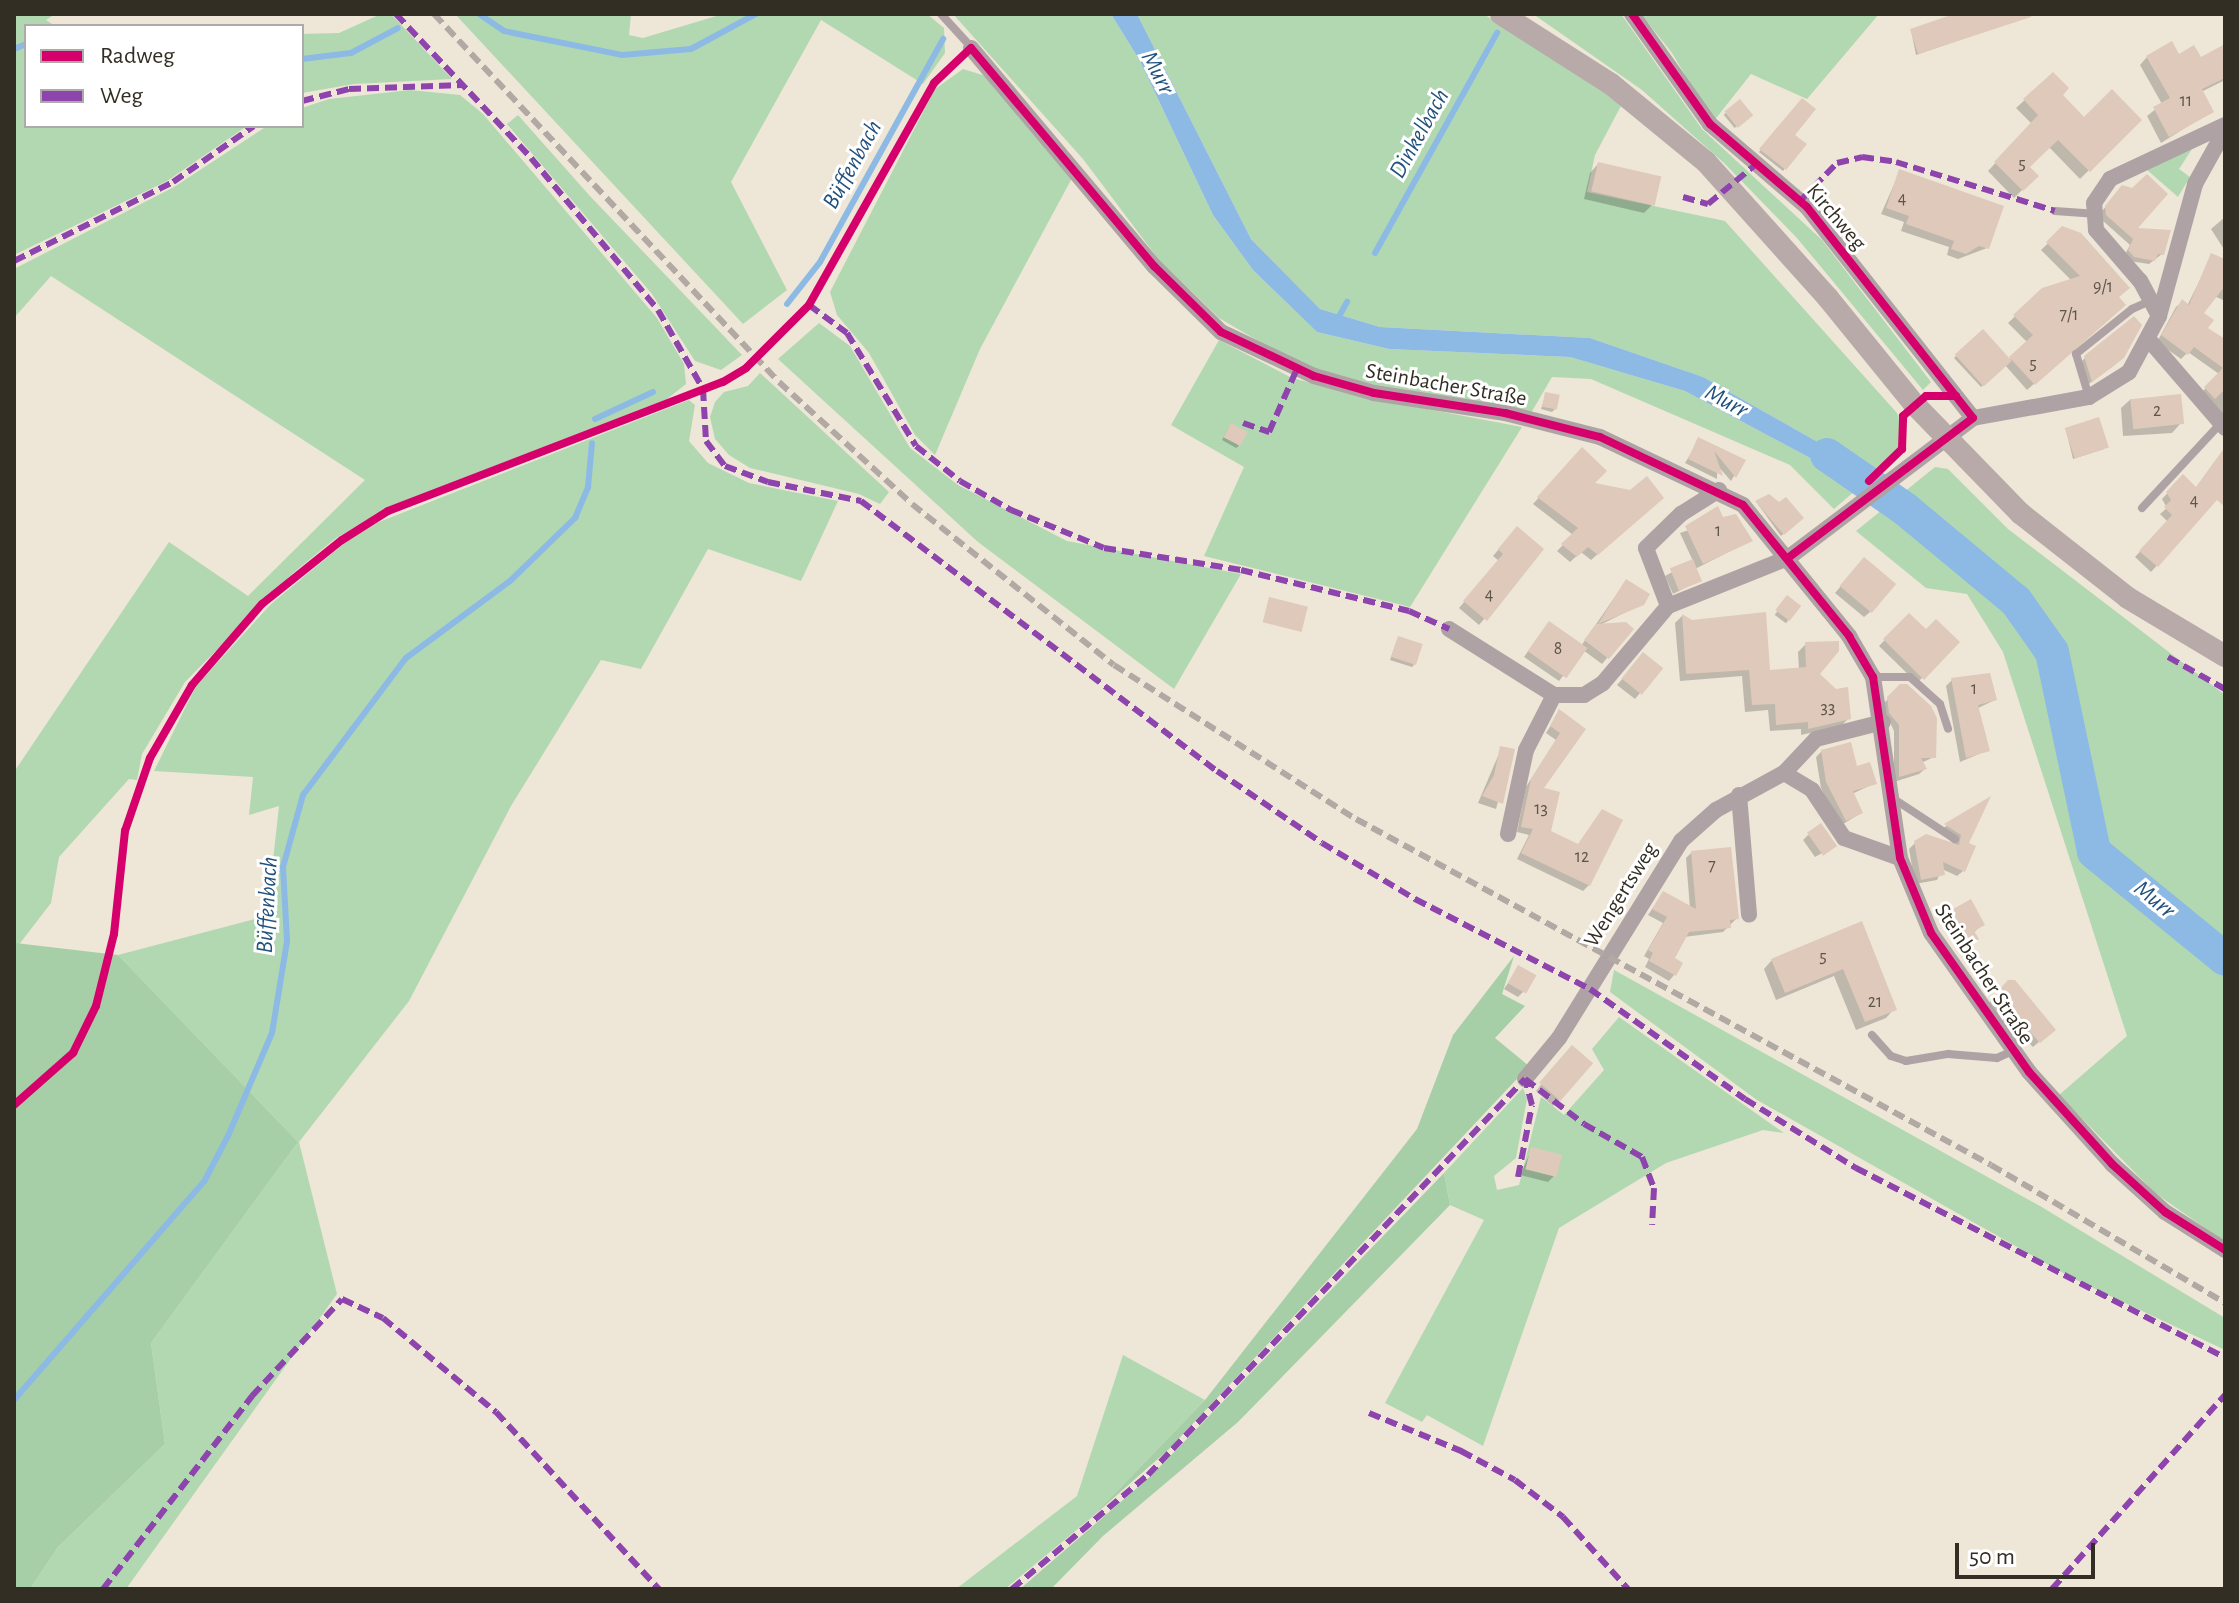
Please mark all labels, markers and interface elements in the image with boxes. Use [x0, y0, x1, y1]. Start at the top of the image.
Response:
legend [24, 24, 304, 128]
text: Radweg [100, 44, 175, 68]
water label: Murr [1134, 47, 1180, 99]
text: Weg [100, 84, 143, 108]
water label: Dinkelbach [1384, 84, 1456, 184]
house number: 11 [2180, 90, 2192, 112]
water label: Büffenbach [817, 116, 889, 214]
house number: 5 [2018, 153, 2026, 175]
street label: Kirchweg [1800, 178, 1872, 256]
house number: 4 [1898, 188, 1906, 210]
house number: 9/1 [2093, 276, 2113, 298]
house number: 7/1 [2060, 304, 2078, 326]
house number: 5 [2029, 353, 2037, 375]
street label: Steinbacher Straße [1363, 358, 1529, 412]
water label: Murr [1700, 379, 1752, 425]
house number: 2 [2153, 400, 2161, 422]
house number: 4 [2190, 490, 2198, 512]
house number: 1 [1715, 520, 1721, 542]
house number: 4 [1485, 584, 1493, 606]
house number: 8 [1554, 638, 1562, 660]
house number: 1 [1971, 678, 1977, 700]
house number: 33 [1821, 697, 1835, 719]
house number: 13 [1534, 798, 1548, 820]
street label: Wengertsweg [1578, 838, 1664, 952]
house number: 12 [1575, 846, 1589, 868]
house number: 7 [1708, 855, 1716, 877]
water label: Büffenbach [251, 856, 285, 954]
water label: Murr [2128, 875, 2180, 925]
street label: Steinbacher Straße [1929, 898, 2039, 1050]
house number: 5 [1819, 946, 1827, 968]
house number: 21 [1868, 991, 1882, 1013]
scale bar [1959, 1527, 2099, 1577]
text: 50 m [1969, 1545, 2015, 1569]

